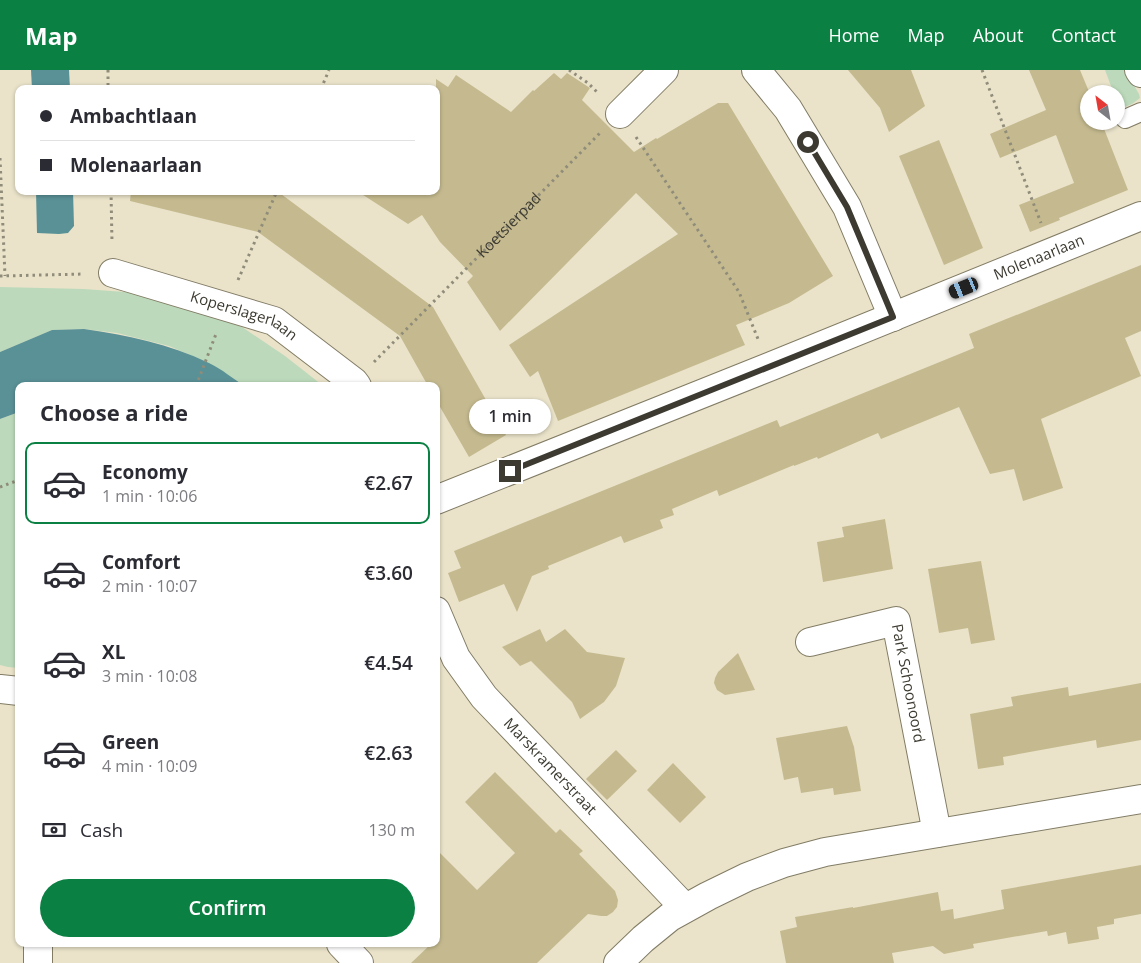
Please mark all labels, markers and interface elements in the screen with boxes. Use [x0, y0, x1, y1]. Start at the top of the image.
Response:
text: Map [25, 19, 77, 52]
text: Home [829, 23, 879, 47]
text: Map [907, 23, 945, 47]
text: About [973, 23, 1023, 47]
text: Contact [1051, 23, 1116, 47]
north arrow [1080, 85, 1125, 130]
map controls [1080, 85, 1125, 130]
text: Ambachtlaan [70, 103, 197, 129]
route start [797, 131, 819, 153]
text: Molenaarlaan [70, 152, 202, 178]
street label: Koetsierpad [471, 188, 545, 262]
street label: Molenaarlaan [990, 229, 1087, 284]
car [947, 275, 980, 301]
street label: Koperslagerlaan [188, 286, 302, 344]
text: Choose a ride [40, 397, 188, 427]
callout: 1 min [469, 398, 551, 434]
text: 1 min [488, 405, 532, 427]
text: Economy [102, 459, 188, 485]
route end [499, 460, 521, 482]
icon: car [42, 461, 87, 506]
text: €2.67 [364, 470, 413, 496]
text: 1 min · 10:06 [102, 485, 197, 507]
text: Comfort [102, 549, 181, 575]
icon: car [42, 551, 87, 596]
text: €3.60 [364, 560, 413, 586]
text: 2 min · 10:07 [102, 575, 197, 597]
street label: Park Schoonoord [888, 622, 930, 744]
text: XL [102, 639, 125, 665]
icon: car [42, 641, 87, 686]
text: €4.54 [364, 650, 413, 676]
text: 3 min · 10:08 [102, 665, 197, 687]
street label: Marskramerstraat [500, 713, 602, 819]
text: Green [102, 729, 159, 755]
icon: car [42, 731, 87, 776]
text: €2.63 [364, 740, 413, 766]
text: 4 min · 10:09 [102, 755, 197, 777]
icon: cash [40, 816, 68, 844]
text: Cash [80, 817, 123, 843]
text: 130 m [369, 819, 415, 841]
button: Confirm [40, 879, 415, 937]

